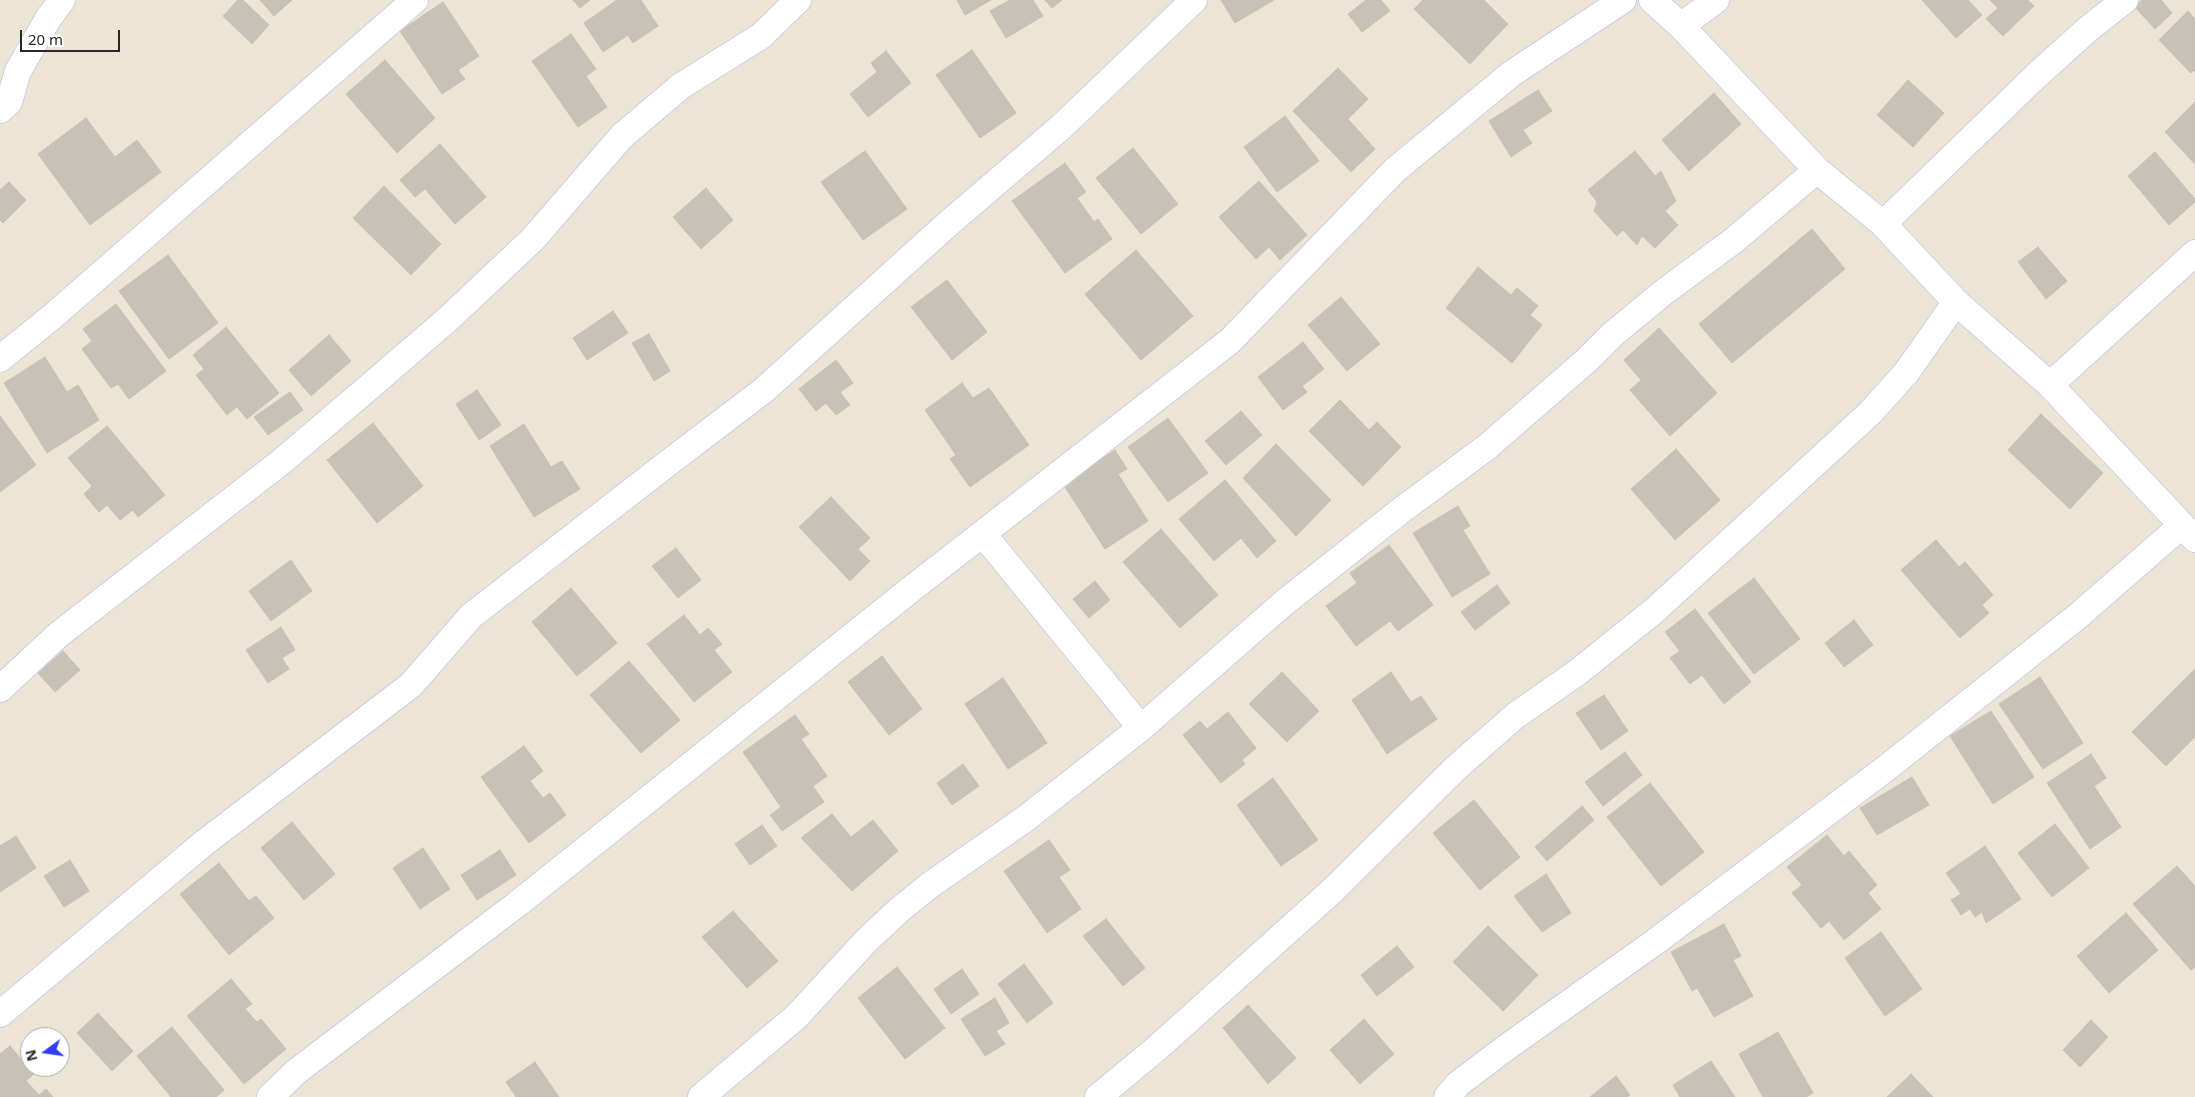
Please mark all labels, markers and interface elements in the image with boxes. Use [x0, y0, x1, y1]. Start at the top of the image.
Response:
scale bar [22, 20, 122, 52]
text: 20 m [28, 29, 63, 49]
north arrow [20, 1027, 70, 1077]
text: N [20, 1048, 42, 1063]

